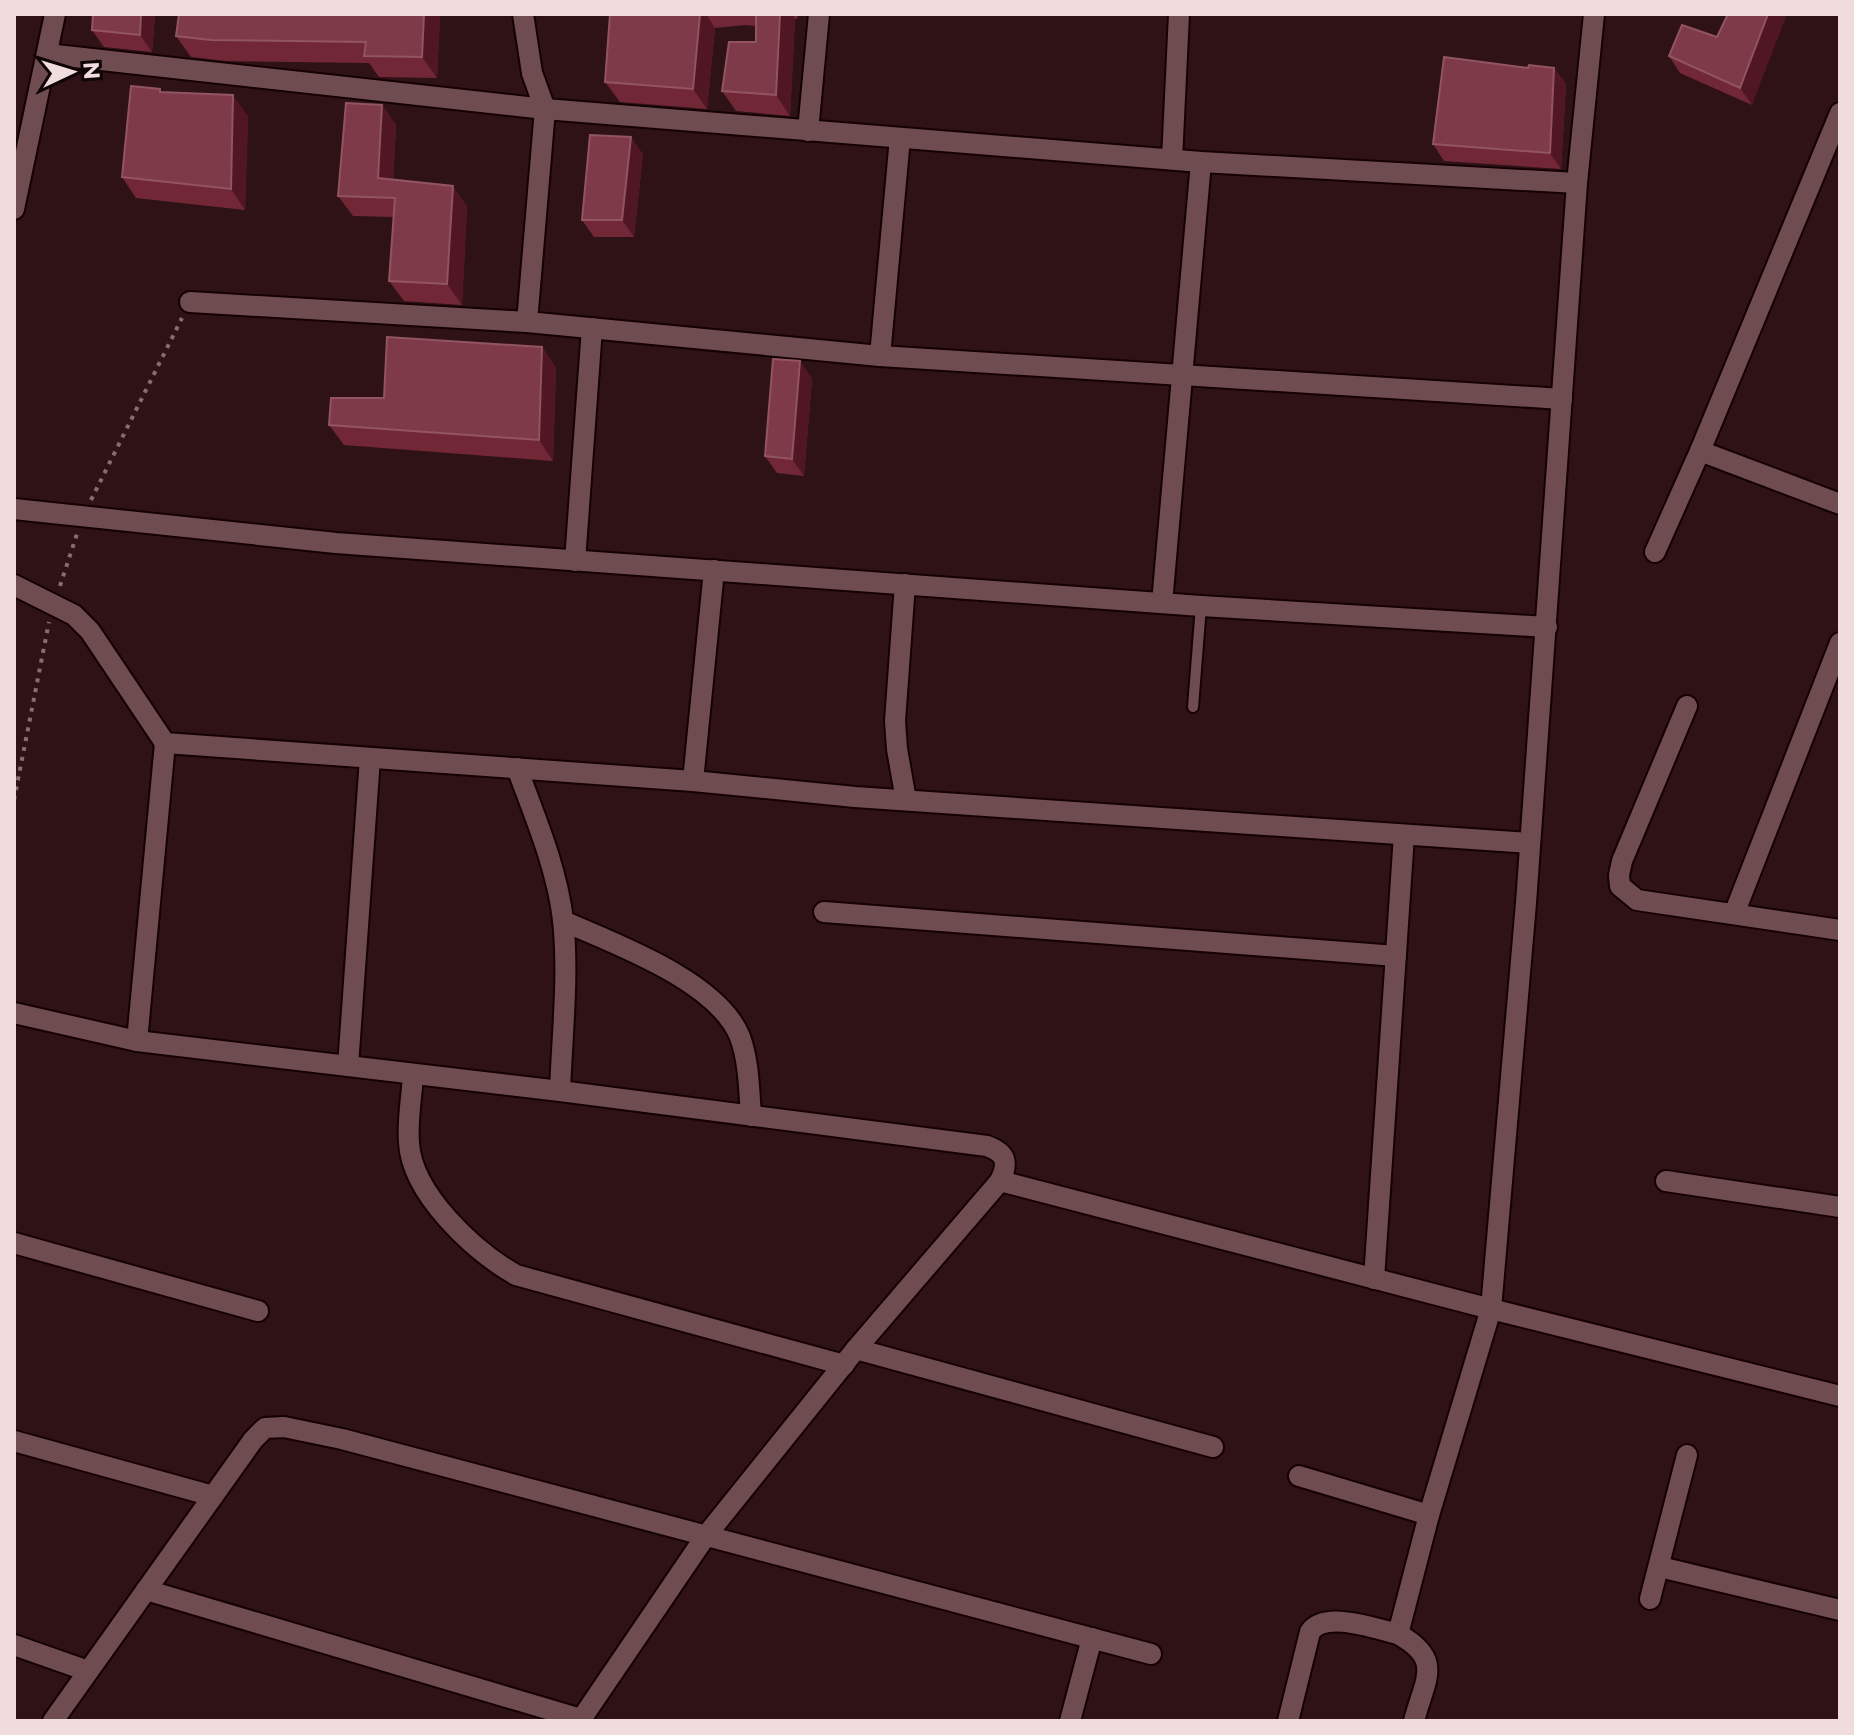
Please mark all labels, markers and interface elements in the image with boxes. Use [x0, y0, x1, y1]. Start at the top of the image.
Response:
north arrow [32, 32, 112, 112]
text: N [77, 61, 106, 80]

